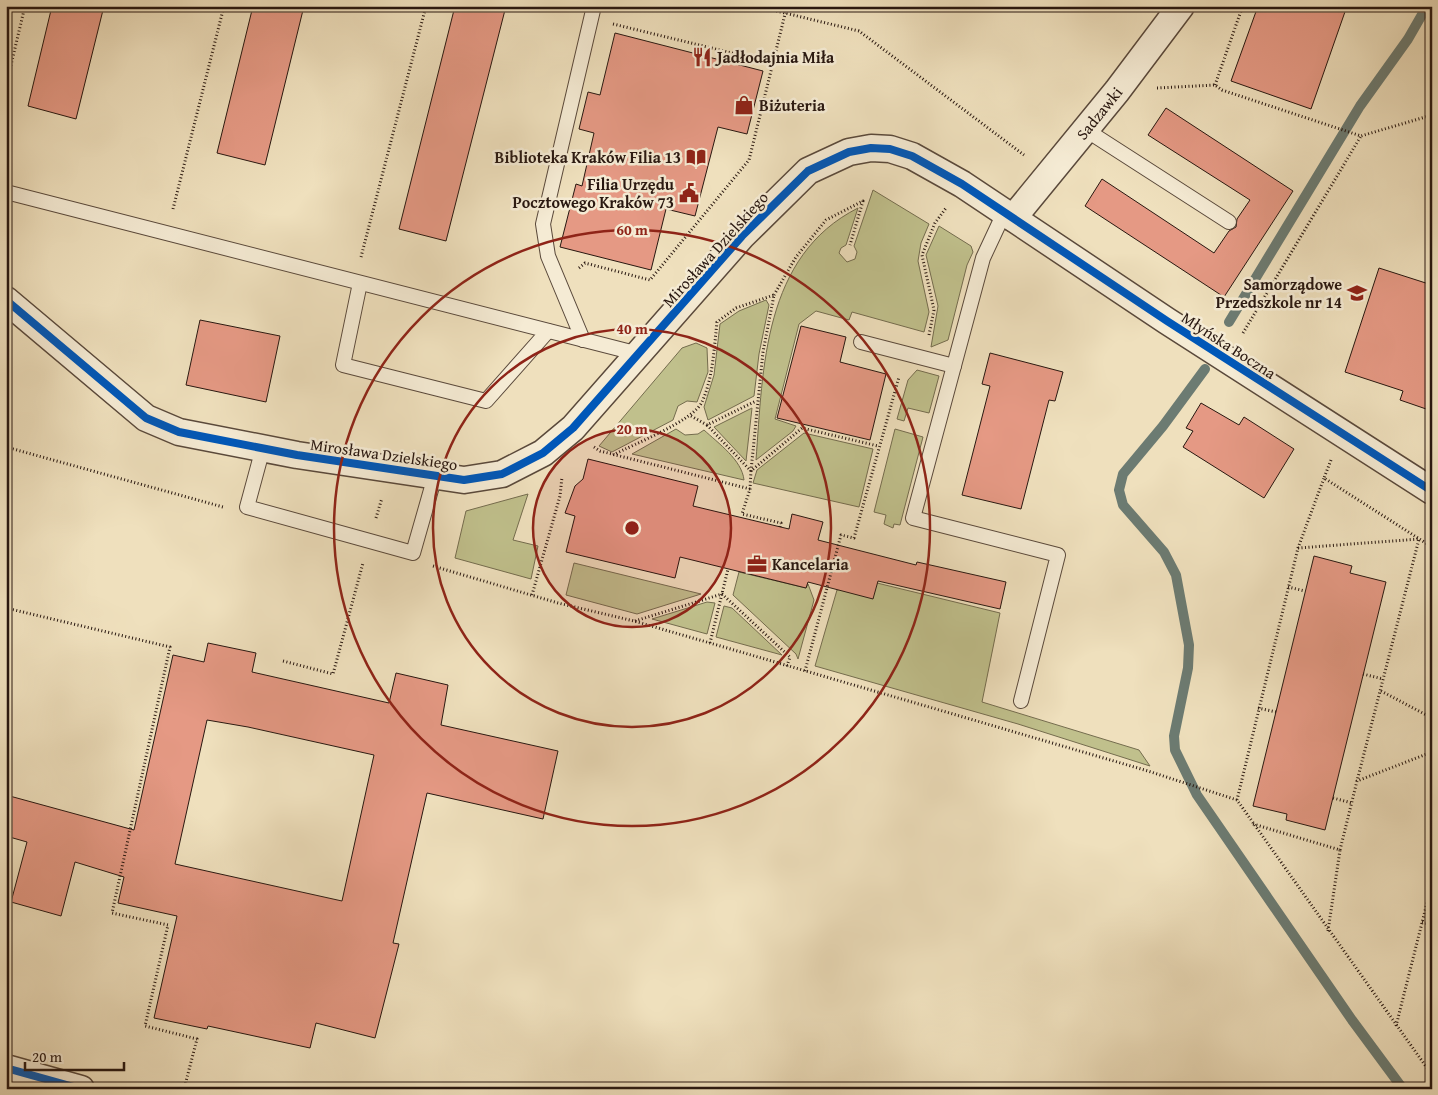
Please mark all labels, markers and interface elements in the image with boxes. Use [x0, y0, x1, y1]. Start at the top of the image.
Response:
place label: Jadłodajnia Miła [714, 45, 835, 69]
restaurant icon: Jadłodajnia Miła [691, 46, 713, 68]
street label: Sadzawki [1070, 81, 1128, 145]
place label: Biżuteria [759, 93, 826, 117]
shop icon: Biżuteria [733, 94, 755, 116]
place label: Biblioteka Kraków Filia 13 [495, 145, 681, 169]
library icon: Biblioteka Kraków Filia 13 [685, 146, 707, 168]
place label: Filia Urzędu Pocztowego Kraków 73 [513, 172, 675, 214]
public building icon: Filia Urzędu Pocztowego Kraków 73 [678, 182, 700, 204]
street label: Mirosława Dzielskiego [656, 186, 774, 312]
text: 60 m [616, 219, 648, 240]
place label: Samorządowe Przedszkole nr 14 [1216, 272, 1342, 314]
school or university icon: Samorządowe Przedszkole nr 14 [1346, 282, 1368, 304]
street label: Młyńska Boczna [1177, 305, 1281, 385]
text: 40 m [616, 318, 648, 339]
text: 20 m [616, 418, 648, 439]
street label: Mirosława Dzielskiego [309, 432, 459, 476]
centre of rings [623, 519, 641, 537]
place label: Kancelaria [772, 552, 849, 576]
office icon: Kancelaria [746, 553, 768, 575]
scale bar [25, 1040, 124, 1072]
text: 20 m [32, 1046, 63, 1067]

